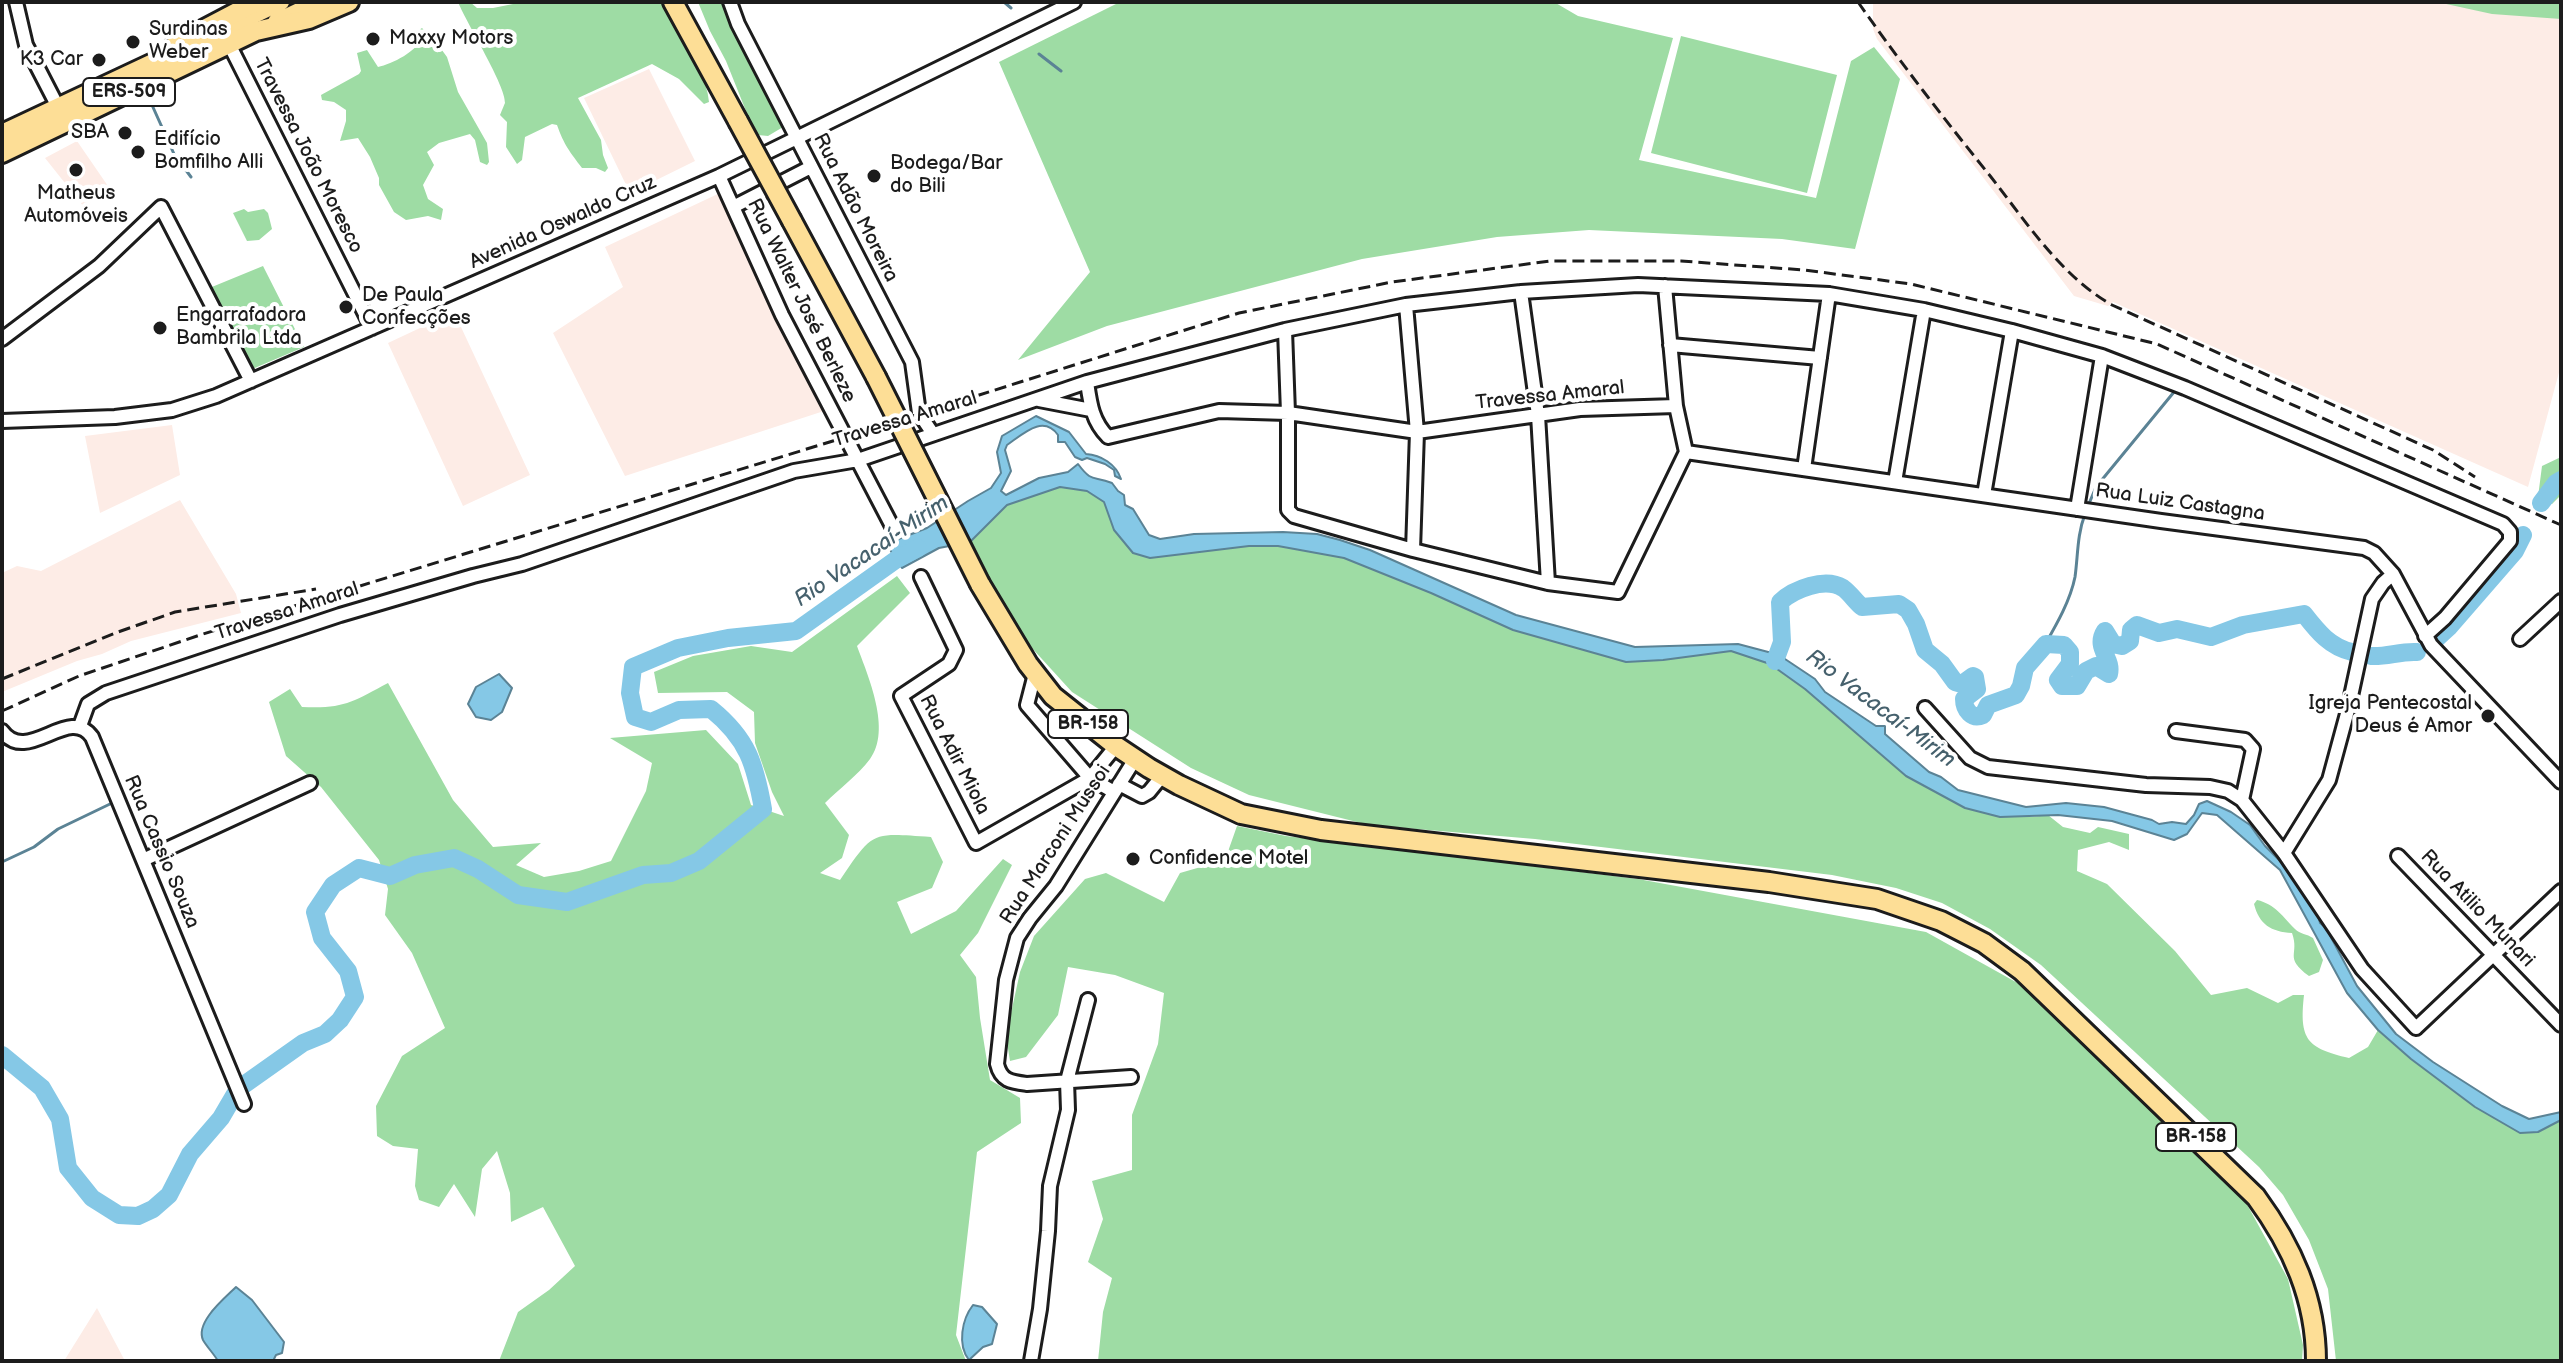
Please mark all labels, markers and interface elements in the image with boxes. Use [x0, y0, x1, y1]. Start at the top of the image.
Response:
place label: Surdinas Weber [149, 18, 228, 65]
place label: Maxxy Motors [389, 27, 513, 51]
marker: Maxxy Motors [364, 30, 382, 48]
marker: Surdinas Weber [124, 33, 142, 51]
place label: K3 Car [20, 48, 83, 72]
marker: K3 Car [90, 51, 108, 69]
street label: Travessa João Moresco [248, 54, 368, 258]
road number: ERS-509 [83, 78, 175, 106]
place label: SBA [71, 121, 109, 145]
marker: SBA [116, 124, 134, 142]
place label: Edifício Bomfilho Alli [154, 128, 263, 175]
street label: Rua Adão Moreira [807, 130, 903, 286]
marker: Edifício Bomfilho Alli [129, 143, 147, 161]
place label: Bodega/Bar do Bili [890, 152, 1003, 199]
marker: Matheus Automóveis [67, 161, 85, 179]
marker: Bodega/Bar do Bili [865, 167, 883, 185]
street label: Avenida Oswaldo Cruz [466, 171, 660, 275]
place label: Matheus Automóveis [24, 182, 128, 229]
street label: Rua Walter José Berleze [741, 195, 861, 407]
place label: De Paula Confecções [362, 284, 471, 331]
marker: De Paula Confecções [337, 298, 355, 316]
place label: Engarrafadora Bambrila Ltda [176, 304, 306, 351]
marker: Engarrafadora Bambrila Ltda [151, 319, 169, 337]
street label: Travessa Amaral [1474, 376, 1626, 416]
street label: Travessa Amaral [830, 387, 980, 453]
street label: Rua Luiz Castagna [2094, 479, 2266, 527]
water label: Rio Vacacaí-Mirim [790, 491, 954, 613]
street label: Travessa Amaral [212, 577, 362, 647]
water label: Rio Vacacaí-Mirim [1800, 644, 1960, 774]
street label: Rua Adir Miola [913, 691, 995, 819]
place label: Igreja Pentecostal Deus é Amor [2309, 692, 2472, 739]
marker: Igreja Pentecostal Deus é Amor [2479, 707, 2497, 725]
road number: BR-158 [1048, 710, 1128, 738]
street label: Rua Marconi Mussoi [996, 761, 1116, 929]
street label: Rua Cassio Souza [118, 772, 204, 932]
street label: Rua Atilio Munari [2415, 845, 2539, 973]
place label: Confidence Motel [1149, 847, 1308, 871]
marker: Confidence Motel [1124, 850, 1142, 868]
road number: BR-158 [2156, 1123, 2236, 1151]

